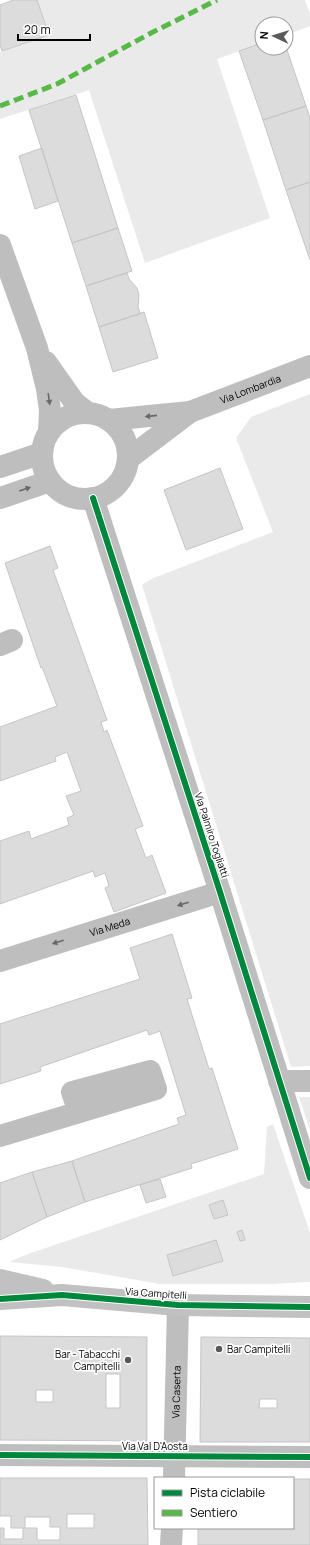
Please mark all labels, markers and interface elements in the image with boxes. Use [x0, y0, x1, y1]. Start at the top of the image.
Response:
scale bar [18, 16, 90, 42]
north arrow [254, 16, 294, 56]
text: 20 m [24, 21, 51, 38]
text: N [256, 31, 271, 40]
street label: Via Lombardia [218, 371, 283, 407]
one-way arrow [46, 393, 52, 405]
one-way arrow [145, 412, 157, 419]
one-way arrow [19, 486, 31, 492]
street label: Via Palmiro Togliatti [192, 791, 232, 879]
one-way arrow [176, 901, 188, 907]
street label: Via Meda [88, 914, 132, 939]
one-way arrow [52, 939, 64, 945]
street label: Via Campitelli [125, 1284, 187, 1302]
place label: Bar Campitelli [227, 1342, 290, 1356]
marker: Bar Campitelli [214, 1344, 224, 1354]
place label: Bar - Tabacchi Campitelli [55, 1347, 120, 1373]
marker: Bar - Tabacchi Campitelli [123, 1355, 133, 1365]
street label: Via Caserta [168, 1365, 184, 1419]
street label: Via Val D'Aosta [122, 1439, 188, 1453]
legend [154, 1477, 294, 1529]
text: Pista ciclabile [190, 1484, 265, 1501]
text: Sentiero [190, 1504, 237, 1521]

